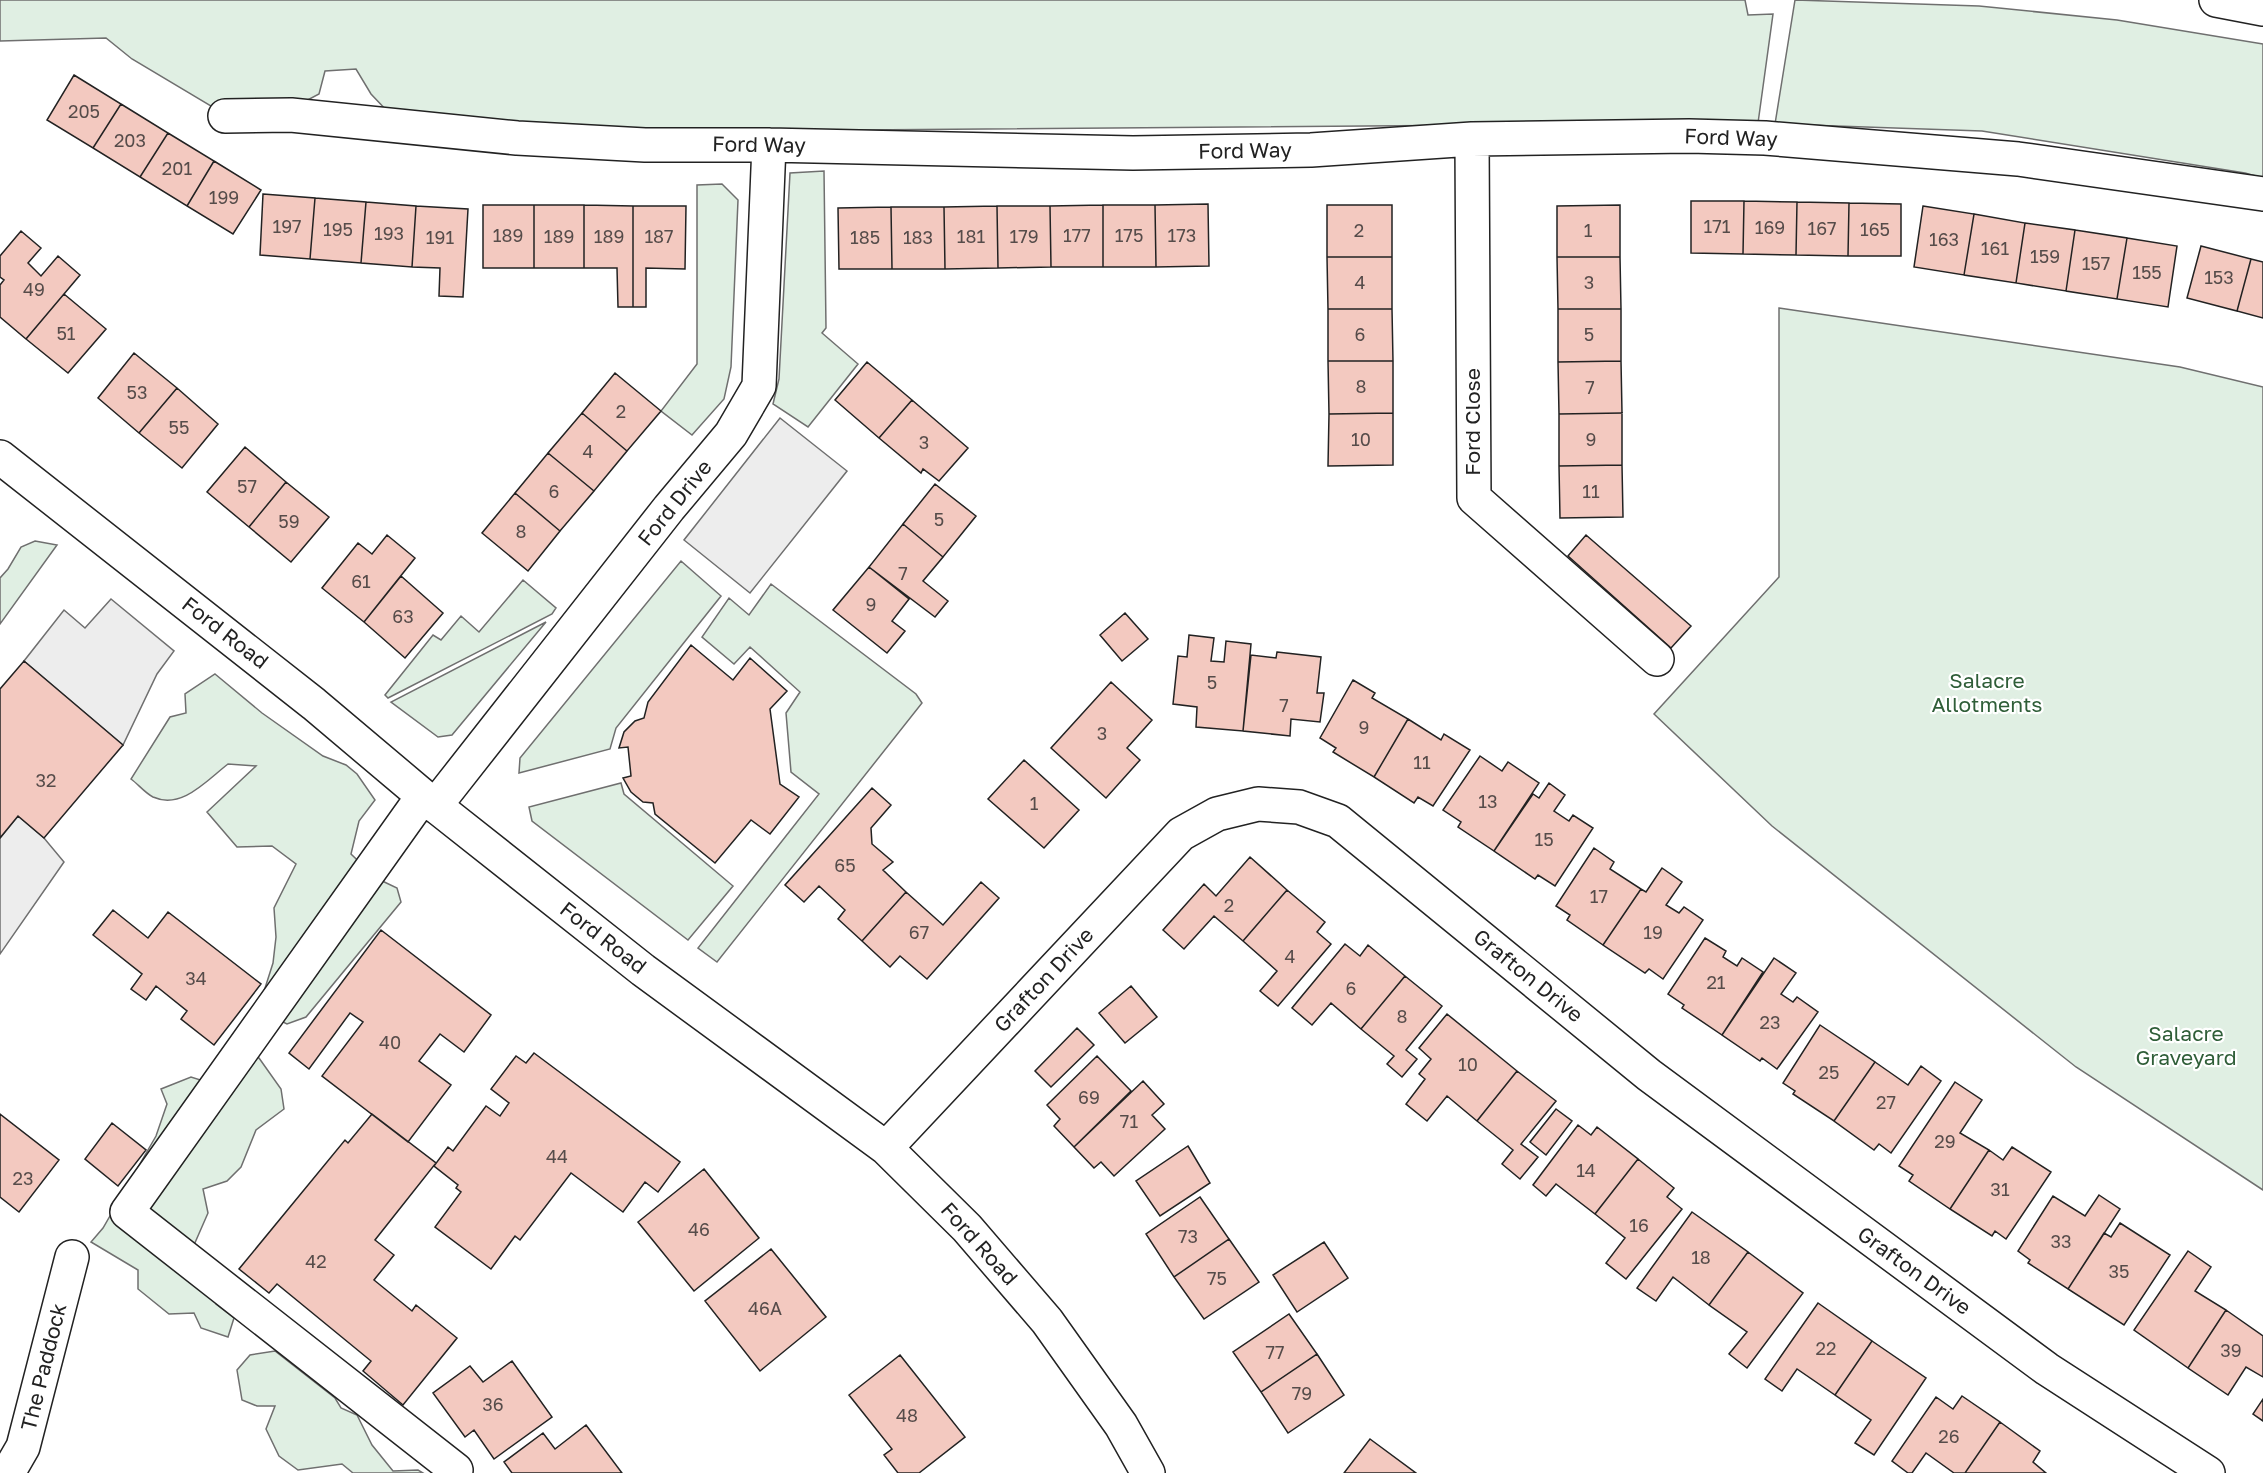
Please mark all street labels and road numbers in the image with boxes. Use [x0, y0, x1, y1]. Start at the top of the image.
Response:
street label: Ford Way [1684, 122, 1778, 152]
street label: Ford Way [712, 130, 806, 158]
street label: Ford Way [1198, 136, 1292, 164]
street label: Ford Close [1459, 368, 1485, 476]
street label: Ford Drive [632, 454, 717, 551]
street label: Ford Road [177, 590, 274, 674]
street label: Ford Road [555, 895, 652, 979]
street label: Grafton Drive [988, 922, 1098, 1037]
street label: Grafton Drive [1468, 923, 1589, 1027]
street label: Ford Road [936, 1197, 1024, 1290]
street label: Grafton Drive [1853, 1220, 1976, 1320]
street label: The Paddock [15, 1300, 71, 1433]

